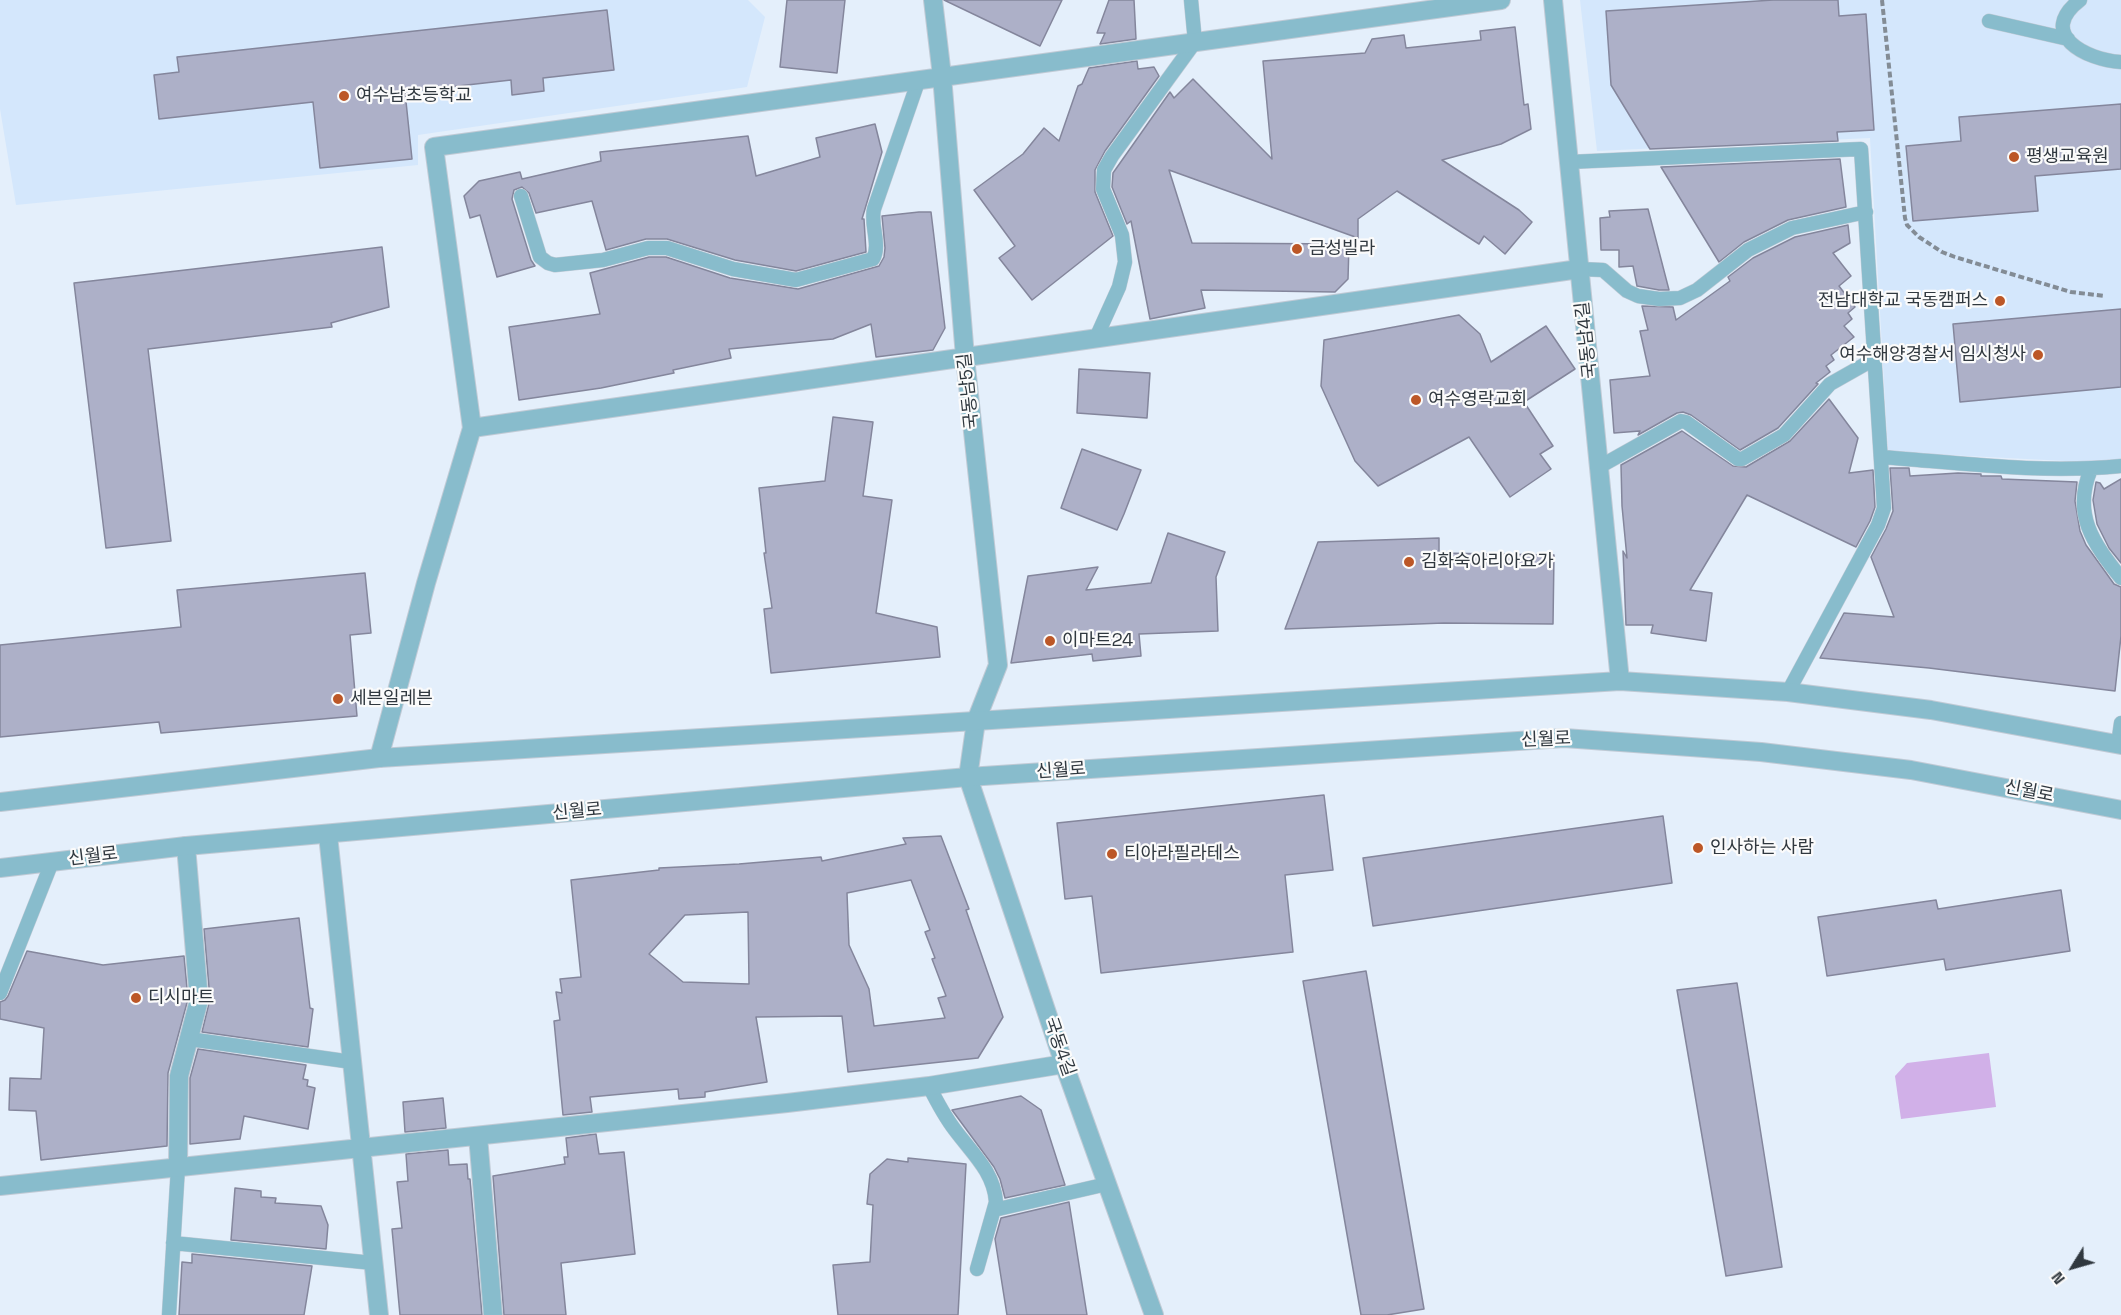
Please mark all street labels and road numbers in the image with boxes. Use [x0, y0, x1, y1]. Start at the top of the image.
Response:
street label: 국동남4길 [1572, 300, 1602, 380]
street label: 국동남5길 [954, 352, 984, 430]
street label: 신월로 [1521, 728, 1571, 752]
street label: 신월로 [1035, 758, 1087, 784]
street label: 신월로 [2003, 777, 2055, 807]
street label: 신월로 [551, 799, 603, 825]
street label: 신월로 [67, 843, 119, 871]
street label: 국동4길 [1039, 1015, 1079, 1079]

